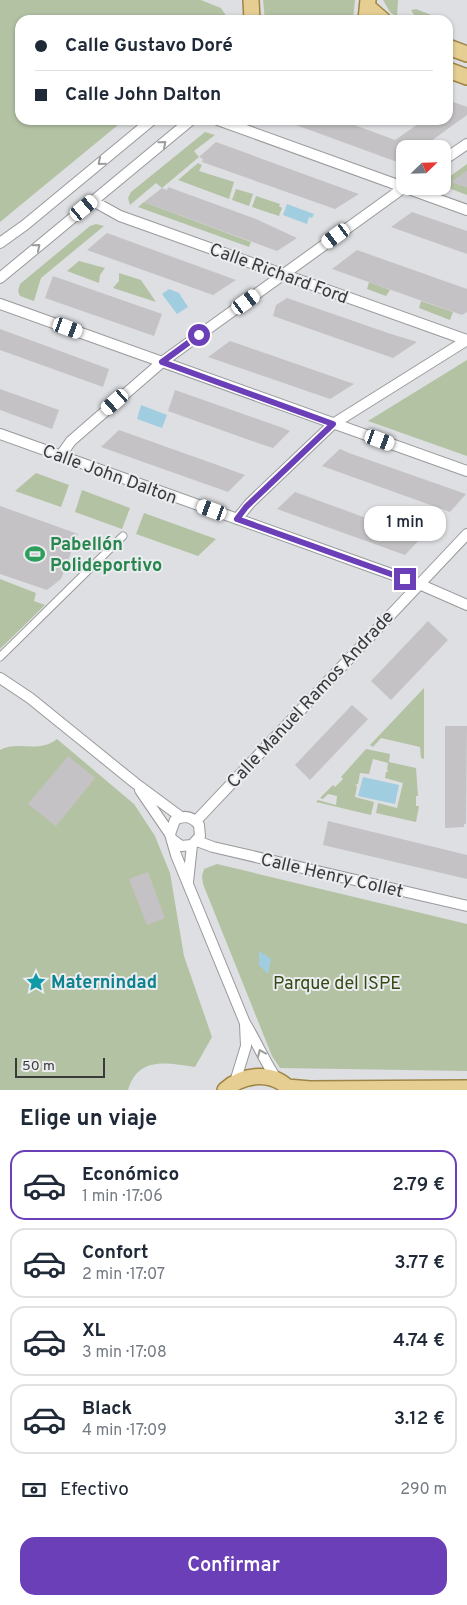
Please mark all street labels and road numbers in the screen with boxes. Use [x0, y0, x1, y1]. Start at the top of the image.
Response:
street label: Calle Richard Ford [206, 239, 351, 310]
street label: Calle John Dalton [39, 440, 180, 510]
street label: Calle Manuel Ramos Andrade [223, 606, 400, 794]
street label: Calle Henry Collet [258, 849, 405, 904]

